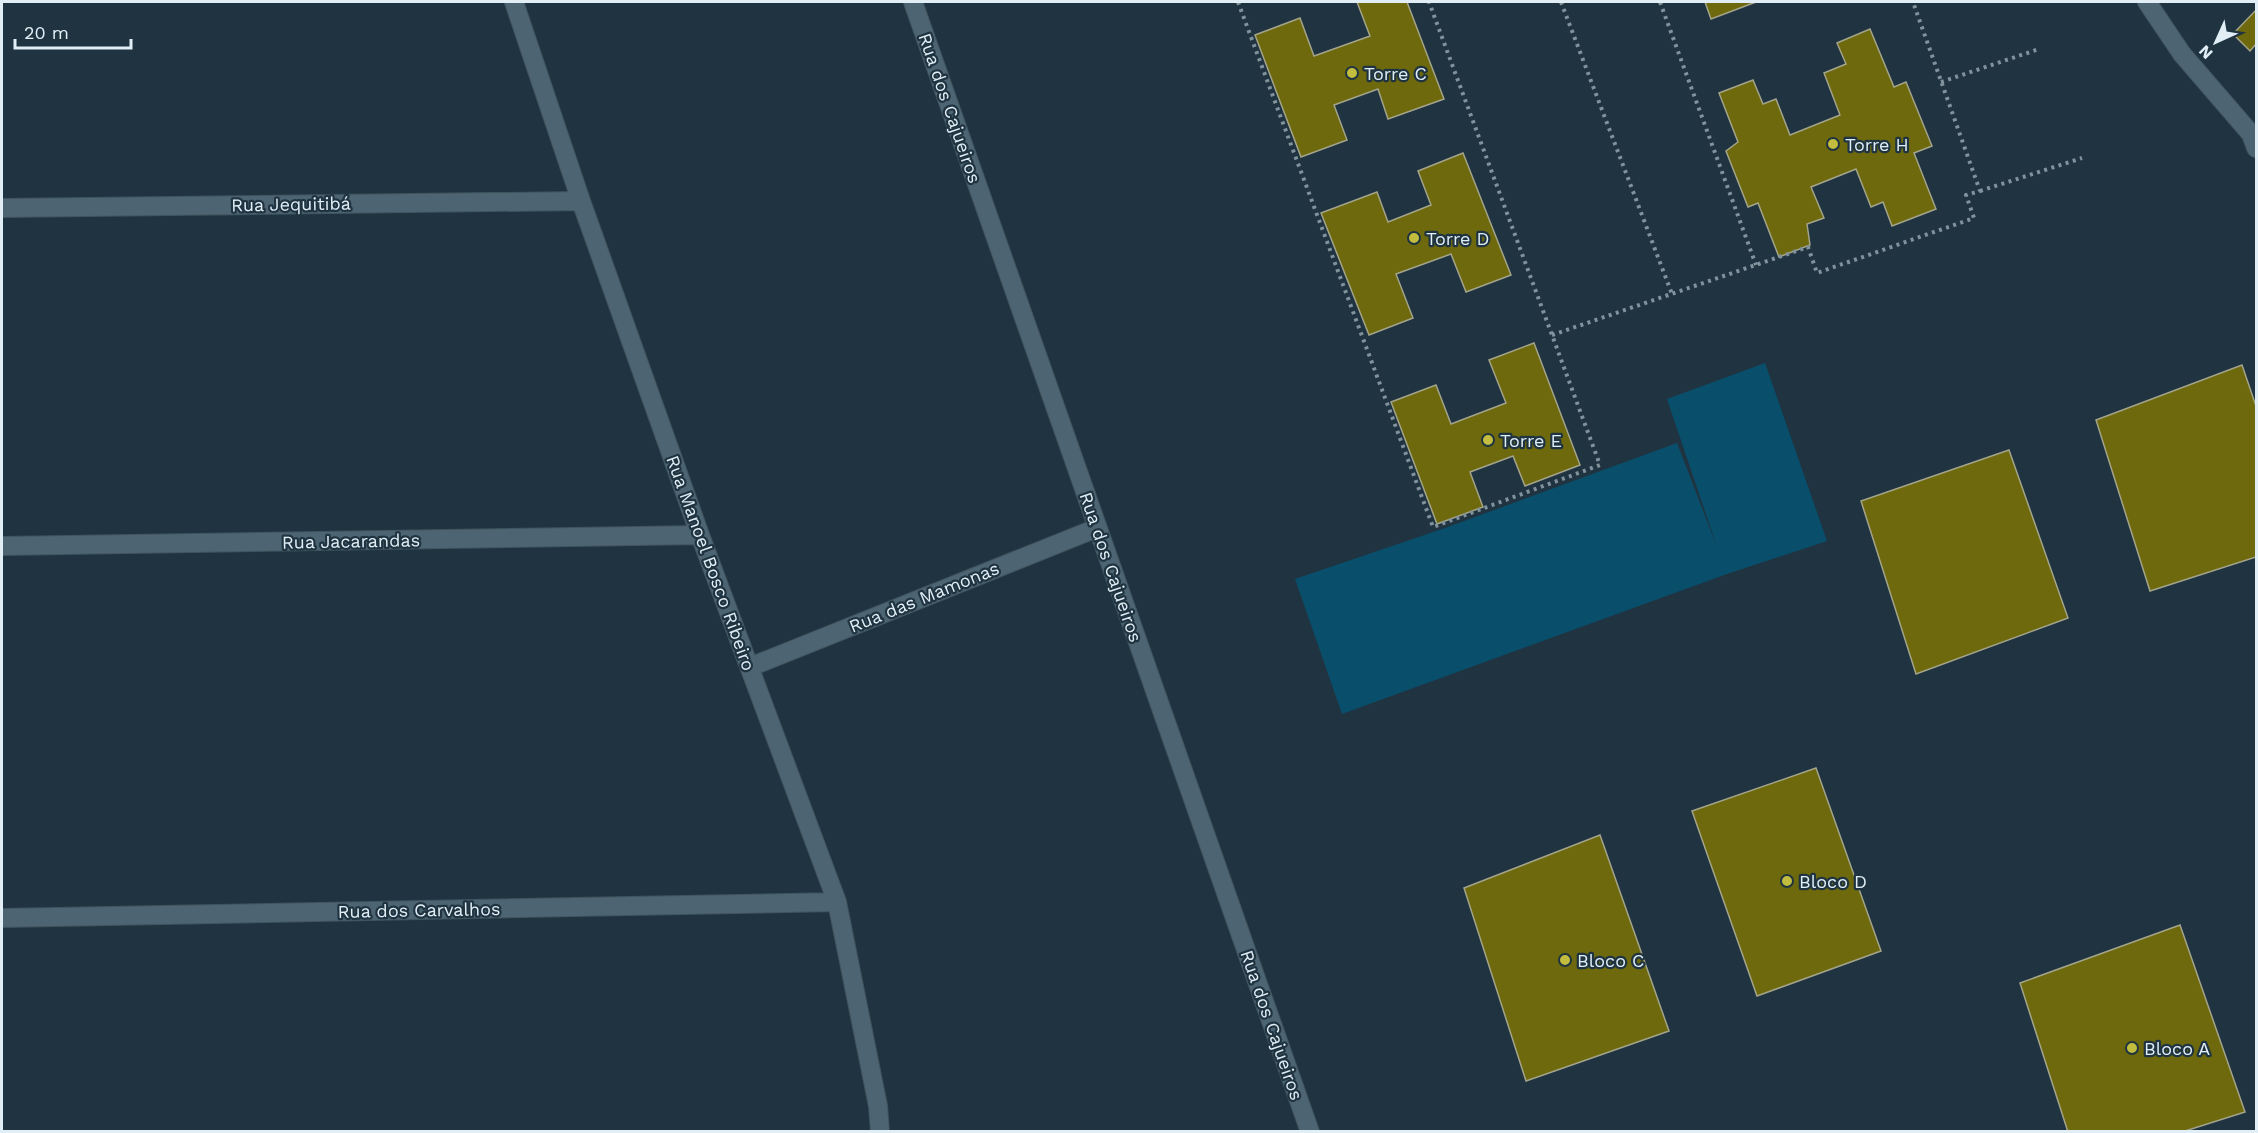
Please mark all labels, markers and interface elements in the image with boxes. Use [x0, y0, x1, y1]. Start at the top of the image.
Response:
scale bar [15, 12, 130, 50]
north arrow [2186, 12, 2246, 72]
text: 20 m [24, 22, 69, 43]
street label: Rua dos Cajueiros [914, 30, 986, 186]
text: N [2195, 41, 2217, 63]
place label: Torre C [1364, 63, 1427, 84]
marker: Torre C [1345, 66, 1359, 80]
place label: Torre H [1845, 134, 1909, 155]
marker: Torre H [1826, 137, 1840, 151]
street label: Rua Jequitibá [231, 192, 351, 216]
place label: Torre D [1426, 228, 1490, 249]
marker: Torre D [1407, 231, 1421, 245]
place label: Torre E [1500, 430, 1562, 451]
marker: Torre E [1481, 433, 1495, 447]
street label: Rua Manoel Bosco Ribeiro [662, 452, 760, 674]
street label: Rua dos Cajueiros [1075, 489, 1147, 645]
street label: Rua Jacarandas [282, 529, 420, 553]
street label: Rua das Mamonas [846, 557, 1002, 637]
place label: Bloco D [1799, 871, 1867, 892]
marker: Bloco D [1780, 874, 1794, 888]
street label: Rua dos Carvalhos [338, 898, 500, 922]
street label: Rua dos Cajueiros [1236, 947, 1308, 1103]
place label: Bloco C [1577, 950, 1644, 971]
marker: Bloco C [1558, 953, 1572, 967]
place label: Bloco A [2144, 1038, 2210, 1059]
marker: Bloco A [2125, 1041, 2139, 1055]

